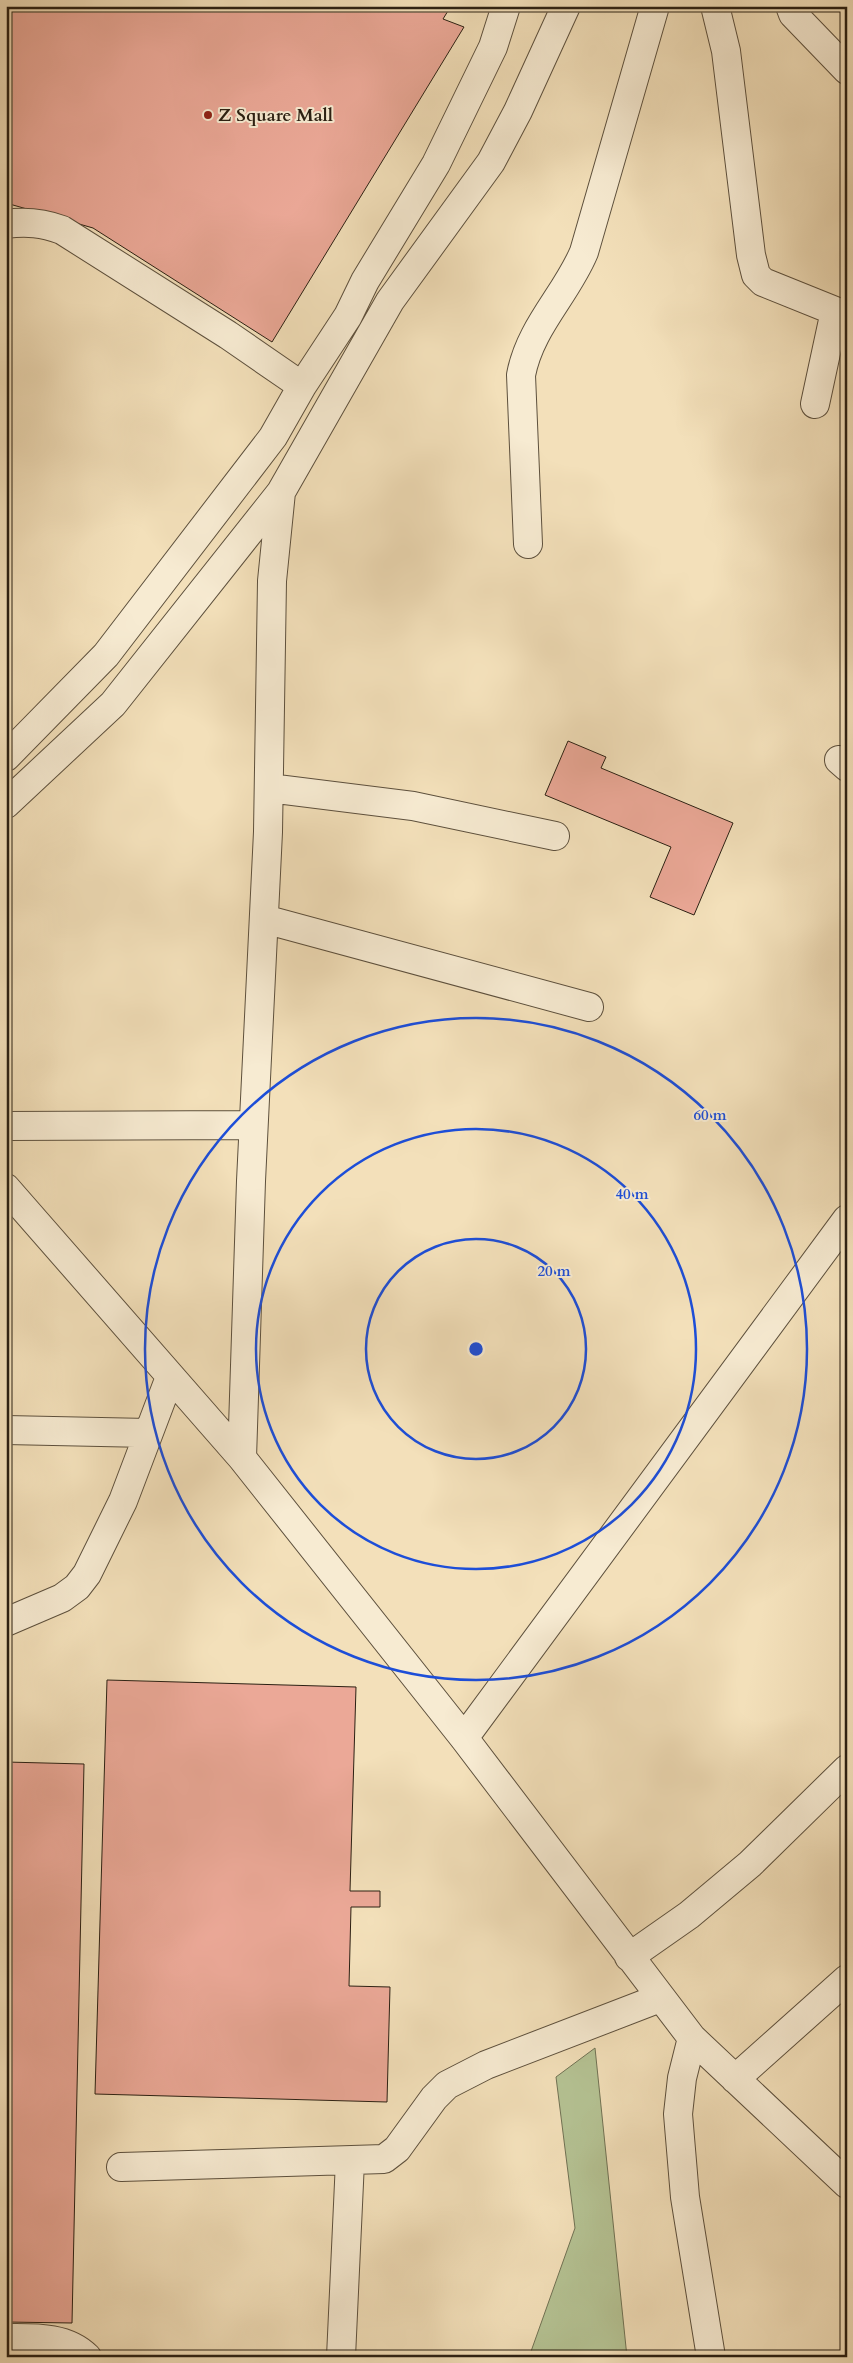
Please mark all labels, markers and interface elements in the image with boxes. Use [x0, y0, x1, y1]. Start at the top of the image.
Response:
place label: Z Square Mall [218, 103, 333, 128]
marker: Z Square Mall [202, 109, 214, 121]
text: 60 m [693, 1105, 727, 1125]
text: 40 m [615, 1184, 649, 1204]
text: 20 m [537, 1261, 571, 1281]
centre of rings [467, 1340, 485, 1358]

